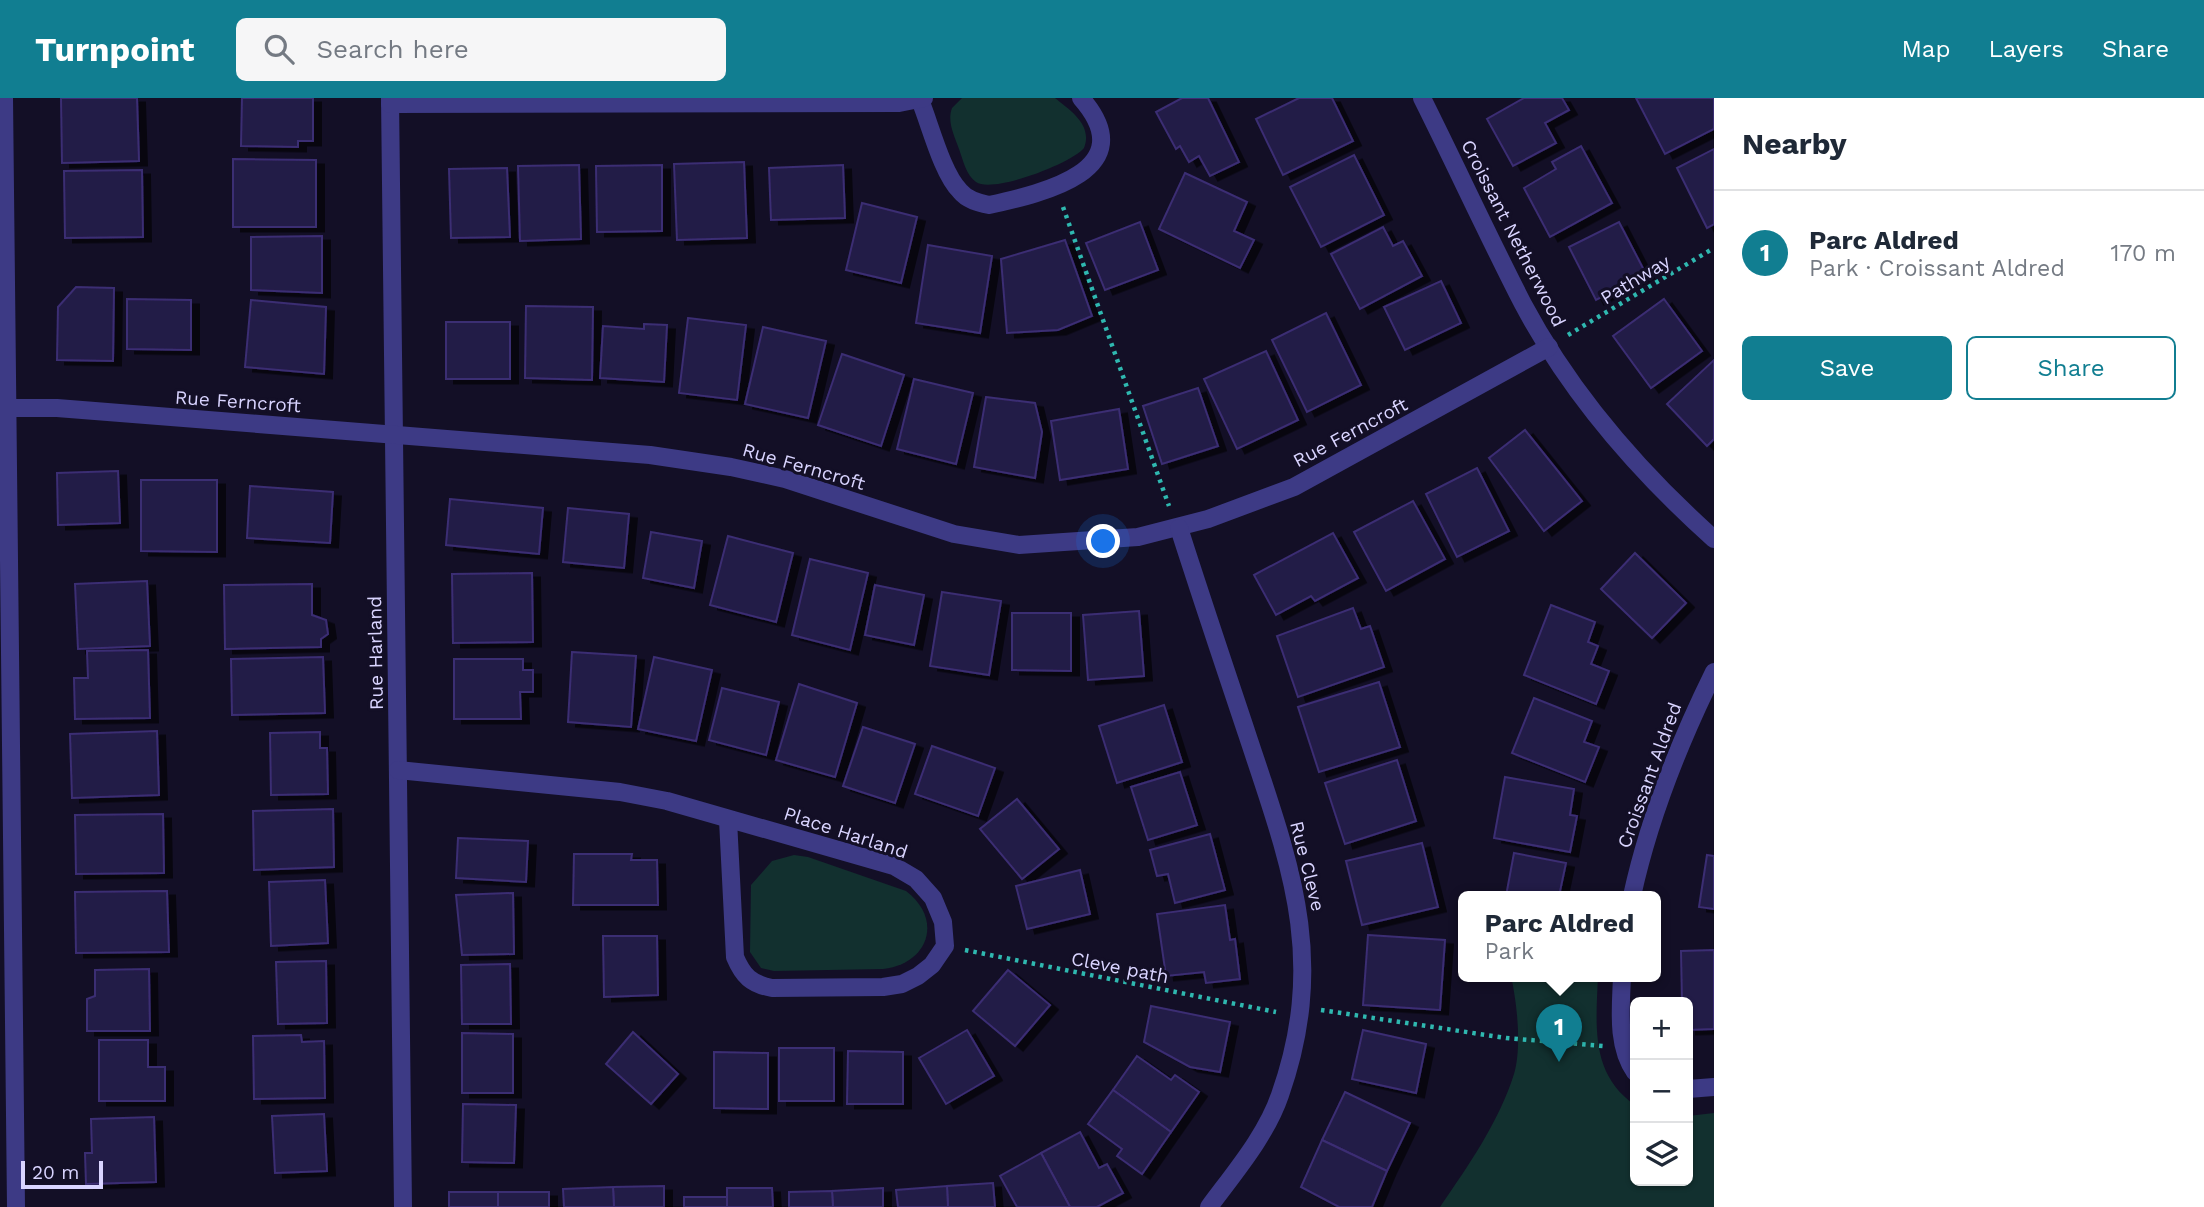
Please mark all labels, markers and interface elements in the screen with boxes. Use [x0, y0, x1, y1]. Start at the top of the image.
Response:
search box [236, 18, 726, 81]
text: Turnpoint [35, 30, 194, 69]
icon: search [260, 30, 298, 68]
text: Search here [316, 34, 469, 64]
text: Map [1902, 35, 1950, 63]
text: Layers [1988, 35, 2064, 63]
text: Share [2102, 35, 2169, 63]
text: Nearby [1742, 126, 1847, 161]
street label: Croissant Netherwood [1456, 136, 1571, 331]
text: Parc Aldred [1809, 225, 1959, 255]
text: 1 [1760, 240, 1770, 267]
text: 170 m [2111, 240, 2176, 267]
street label: Pathway [1596, 250, 1674, 309]
text: Park · Croissant Aldred [1809, 255, 2065, 282]
button: Save [1742, 336, 1952, 400]
button: Share [1966, 336, 2176, 400]
street label: Rue Ferncroft [174, 386, 302, 417]
street label: Rue Ferncroft [1289, 393, 1411, 472]
street label: Rue Ferncroft [740, 438, 868, 495]
your location [1086, 524, 1120, 558]
street label: Rue Harland [363, 596, 388, 710]
street label: Croissant Aldred [1612, 699, 1687, 851]
street label: Place Harland [781, 802, 911, 863]
street label: Rue Cleve [1285, 819, 1330, 914]
popup [1458, 891, 1661, 982]
text: Parc Aldred [1485, 908, 1634, 938]
text: Park [1485, 938, 1534, 965]
street label: Cleve path [1069, 947, 1171, 988]
map controls [1630, 997, 1693, 1186]
button: + [1630, 997, 1693, 1060]
pin: 1 [1536, 1004, 1582, 1062]
button: − [1630, 1060, 1693, 1123]
button: layers [1630, 1123, 1693, 1186]
scale bar [21, 1158, 103, 1190]
text: 20 m [32, 1161, 79, 1184]

